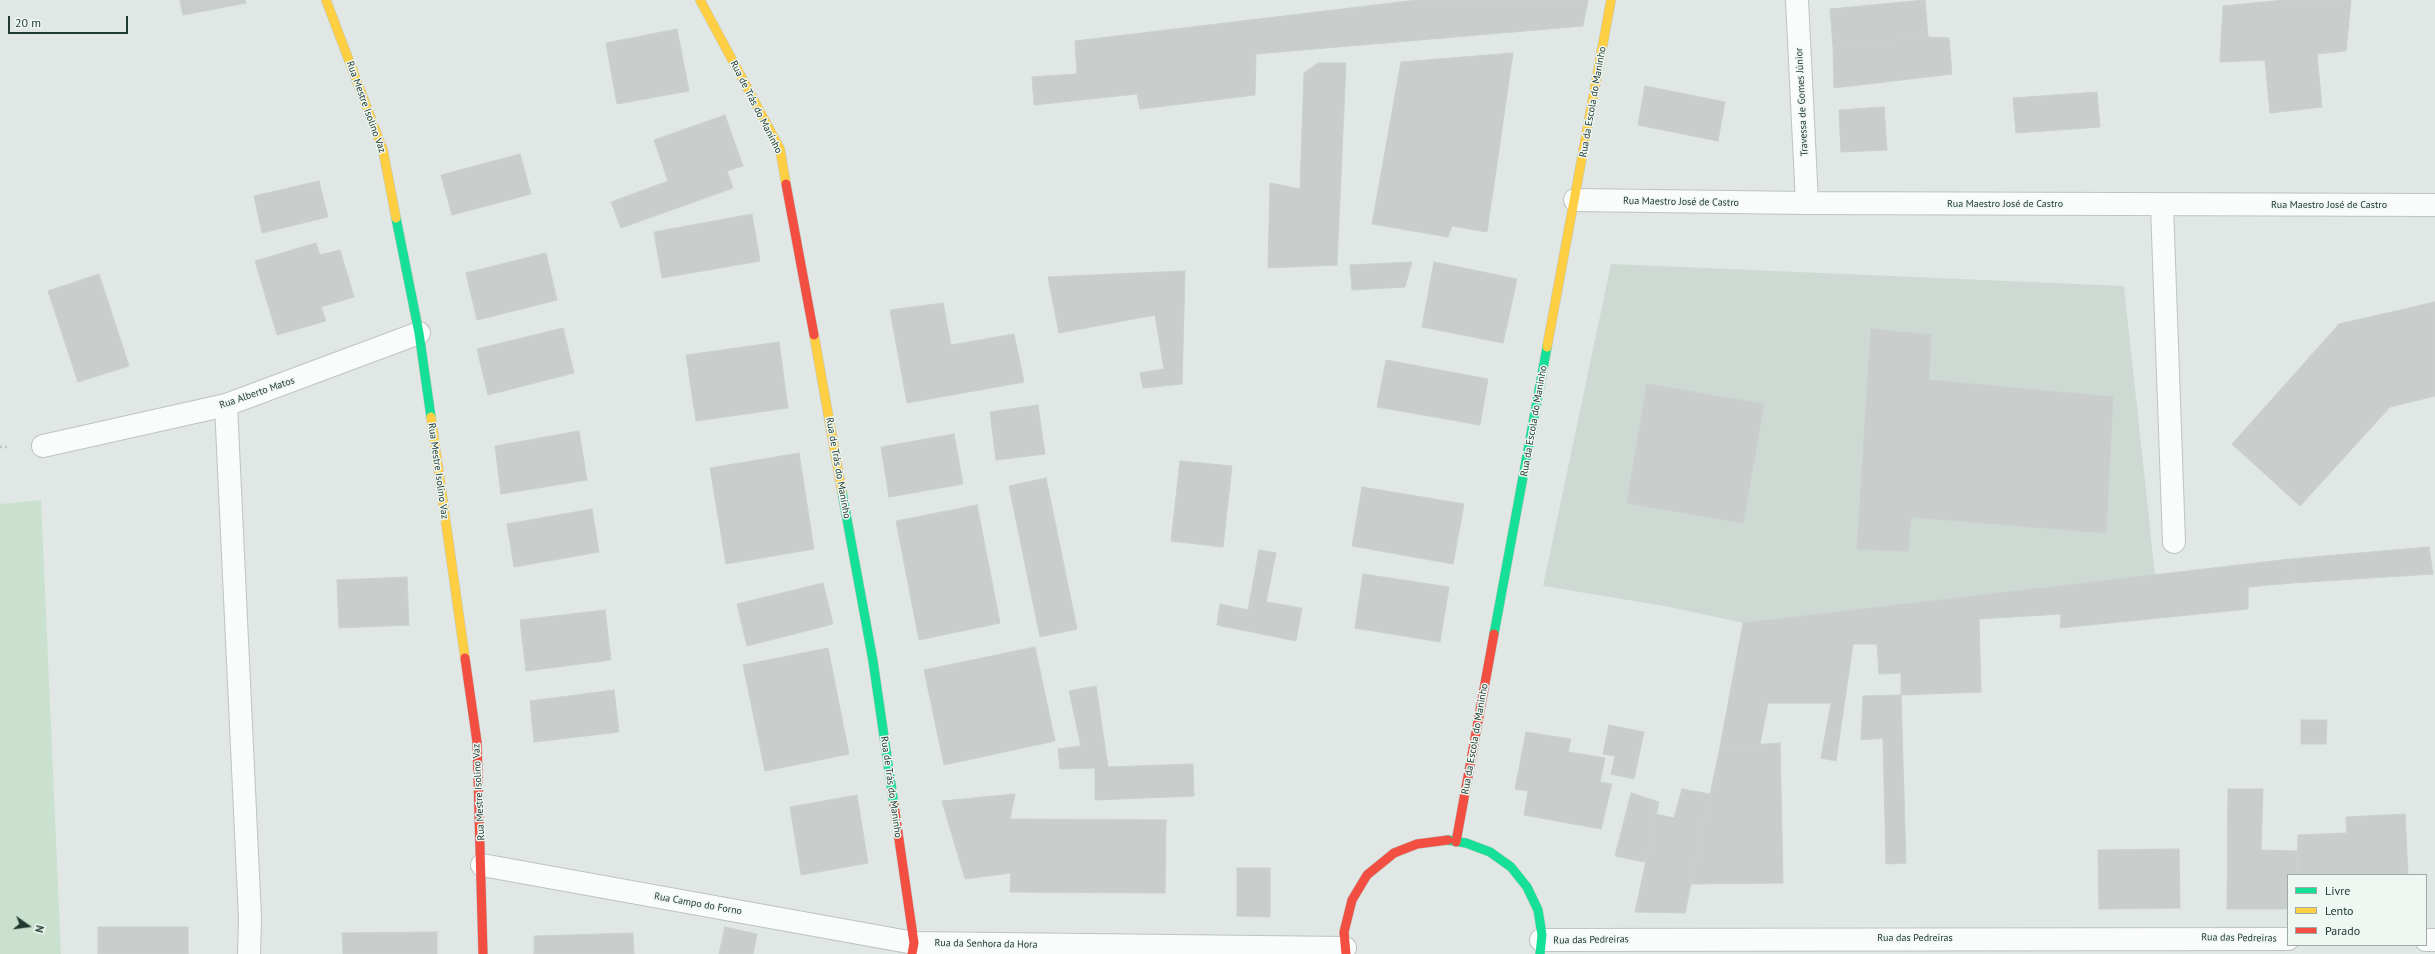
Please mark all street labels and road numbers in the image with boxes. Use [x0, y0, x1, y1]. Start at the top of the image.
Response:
street label: Rua da Escola do Maninho [1577, 46, 1609, 158]
street label: Travessa de Gomes Júnior [1793, 47, 1811, 157]
street label: Rua Mestre Isolino Vaz [344, 59, 388, 155]
street label: Rua de Trás do Manínho [727, 59, 785, 155]
street label: Rua Maestro José de Castro [1623, 195, 1739, 209]
street label: Rua Maestro José de Castro [1947, 198, 2063, 210]
street label: Rua Maestro José de Castro [2271, 199, 2387, 211]
street label: Rua da Escola do Maninho [1518, 365, 1550, 477]
street label: Rua Alberto Matos [218, 374, 296, 412]
street label: Rua de Trás do Manínho [823, 417, 853, 519]
street label: Rua Mestre Isolino Vaz [425, 422, 451, 520]
street label: Rua da Escola do Maninho [1459, 683, 1491, 795]
street label: Rua de Trás do Manínho [878, 735, 904, 839]
street label: Rua Mestre Isolino Vaz [470, 743, 488, 841]
street label: Rua Campo do Forno [653, 890, 743, 918]
street label: Rua das Pedreiras [2201, 931, 2277, 945]
street label: Rua das Pedreiras [1877, 932, 1953, 944]
street label: Rua das Pedreiras [1553, 933, 1629, 947]
street label: Rua da Senhora da Hora [934, 937, 1038, 951]

